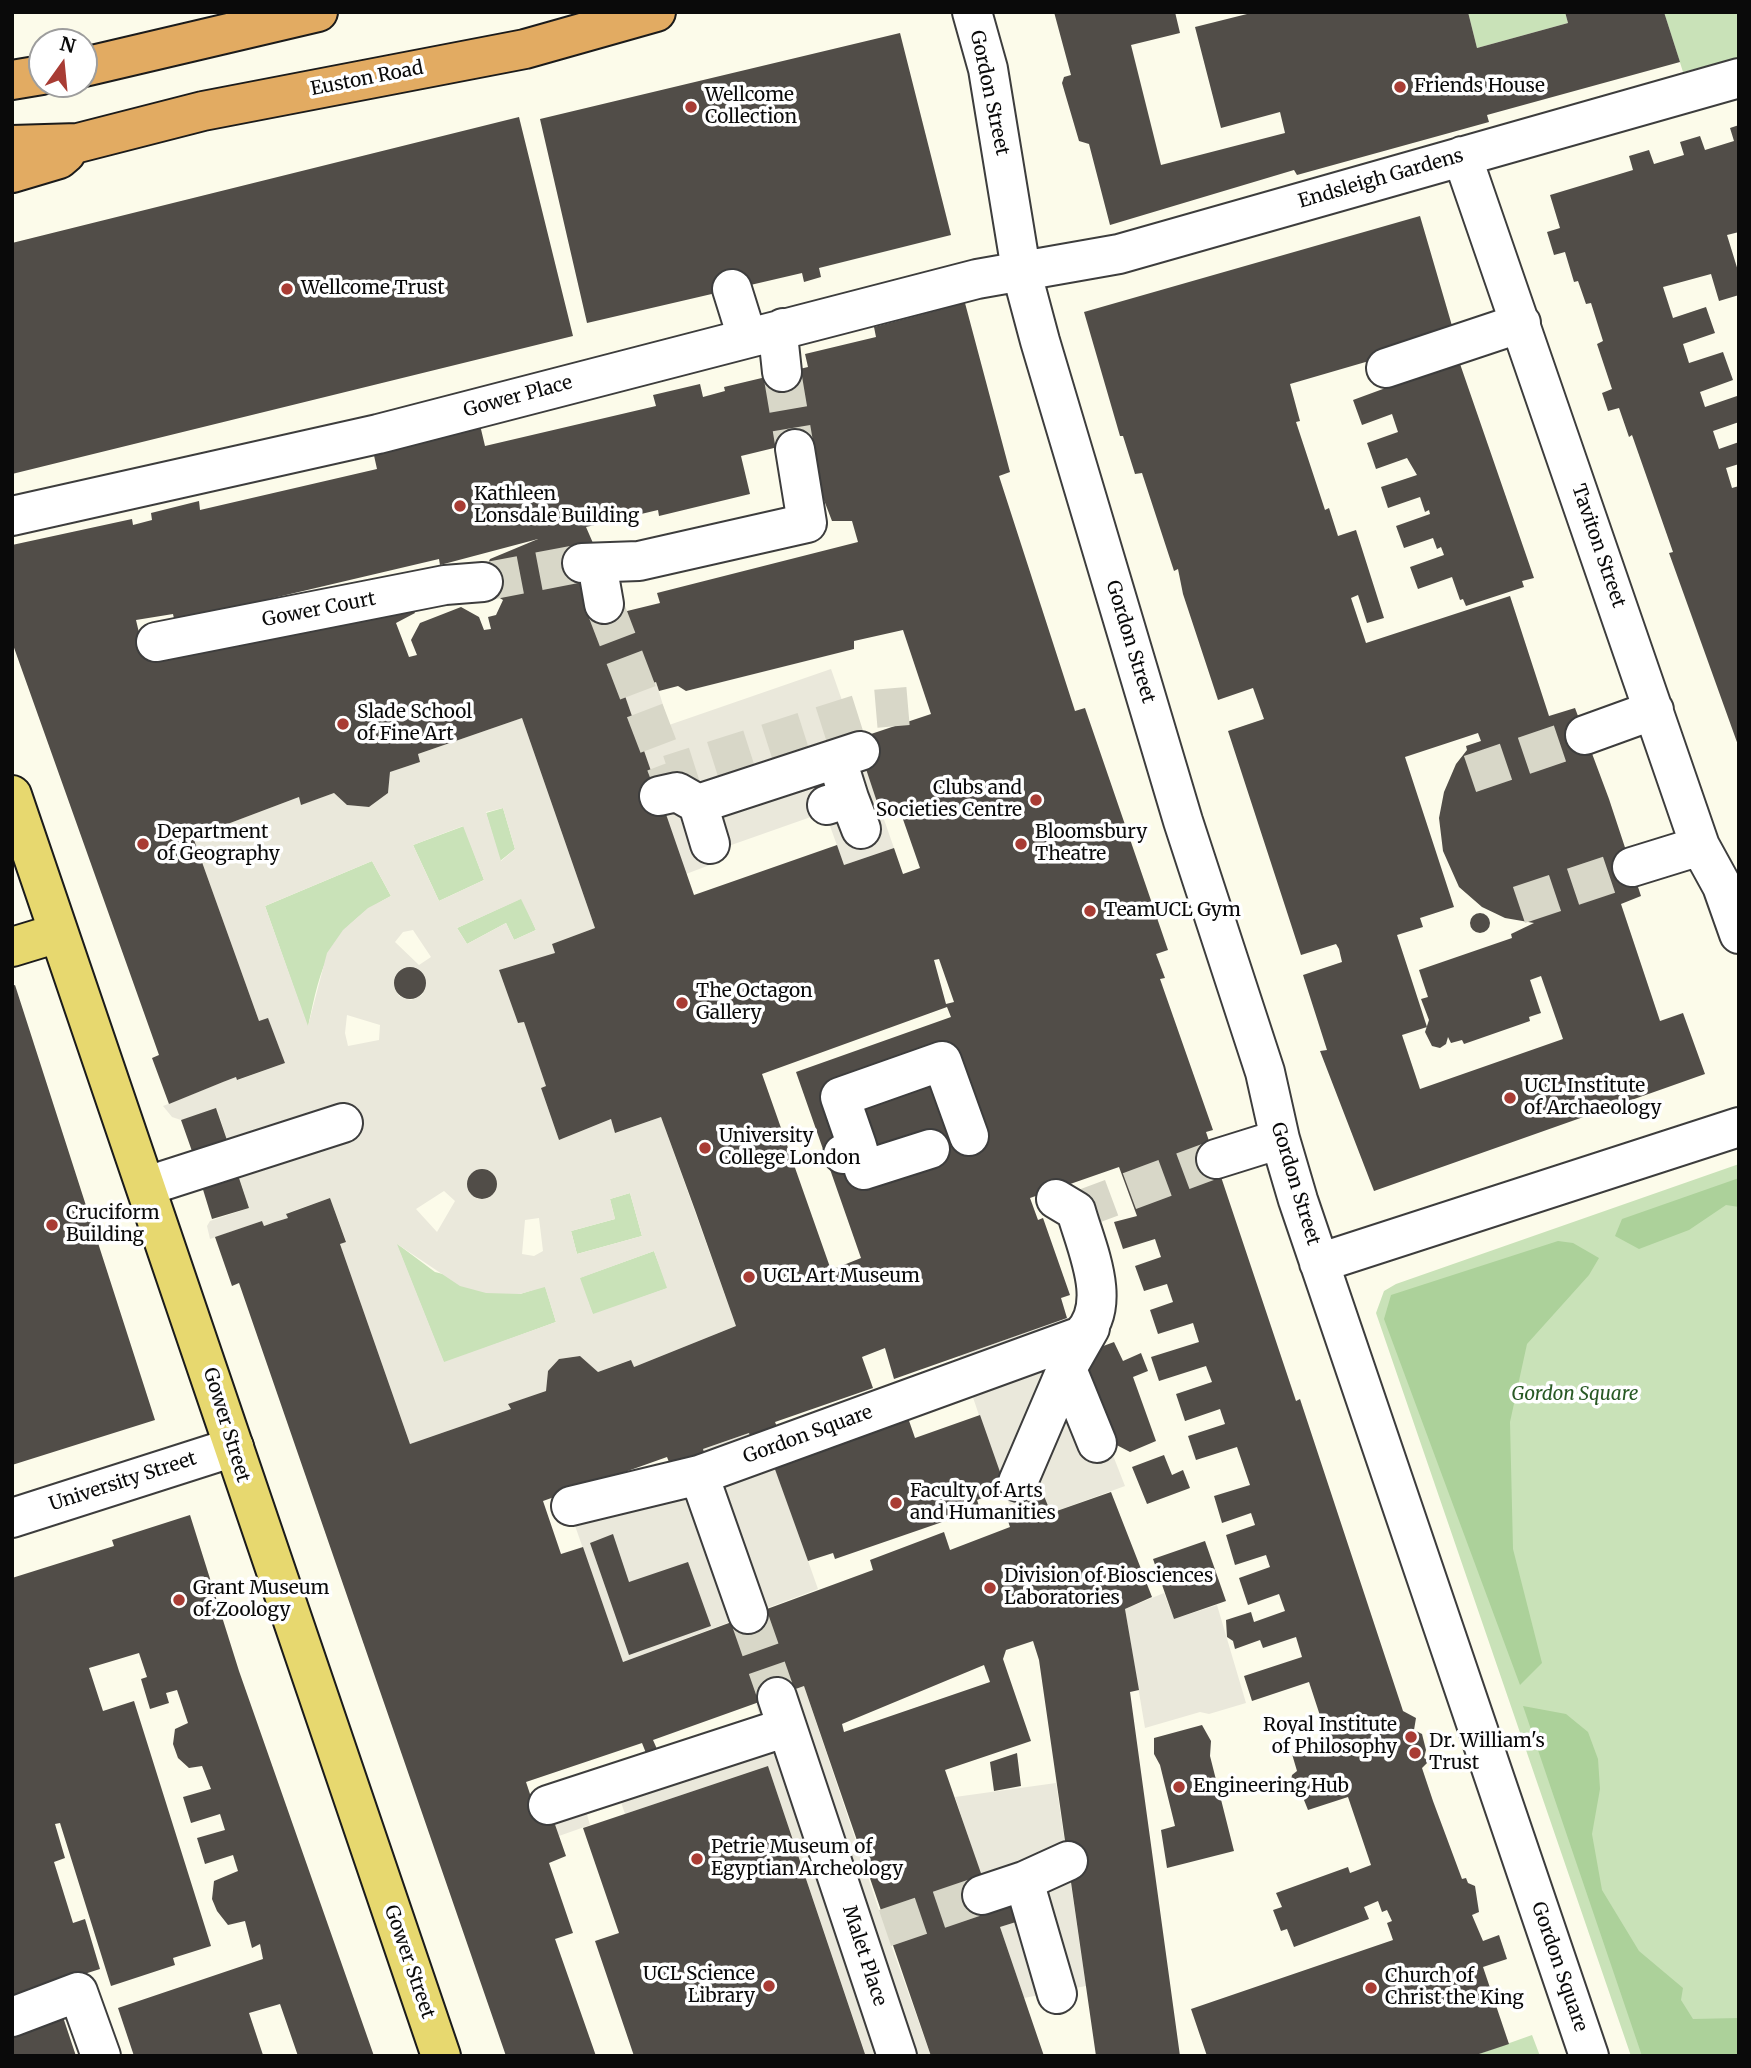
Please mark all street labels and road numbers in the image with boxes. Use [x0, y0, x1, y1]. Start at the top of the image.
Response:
street label: Gordon Street [965, 28, 1013, 158]
street label: Euston Road [309, 57, 425, 101]
street label: Endsleigh Gardens [1296, 145, 1466, 213]
street label: Gower Place [461, 372, 575, 422]
street label: Taviton Street [1566, 481, 1630, 611]
street label: Gordon Street [1100, 578, 1160, 706]
street label: Gower Court [260, 588, 378, 632]
street label: Gordon Street [1265, 1120, 1325, 1248]
street label: Gower Street [198, 1365, 254, 1485]
street label: Gordon Square [740, 1401, 876, 1469]
street label: University Street [47, 1447, 199, 1517]
street label: Gordon Square [1526, 1899, 1592, 2035]
street label: Gower Street [379, 1902, 439, 2022]
street label: Malet Place [837, 1903, 891, 2009]

